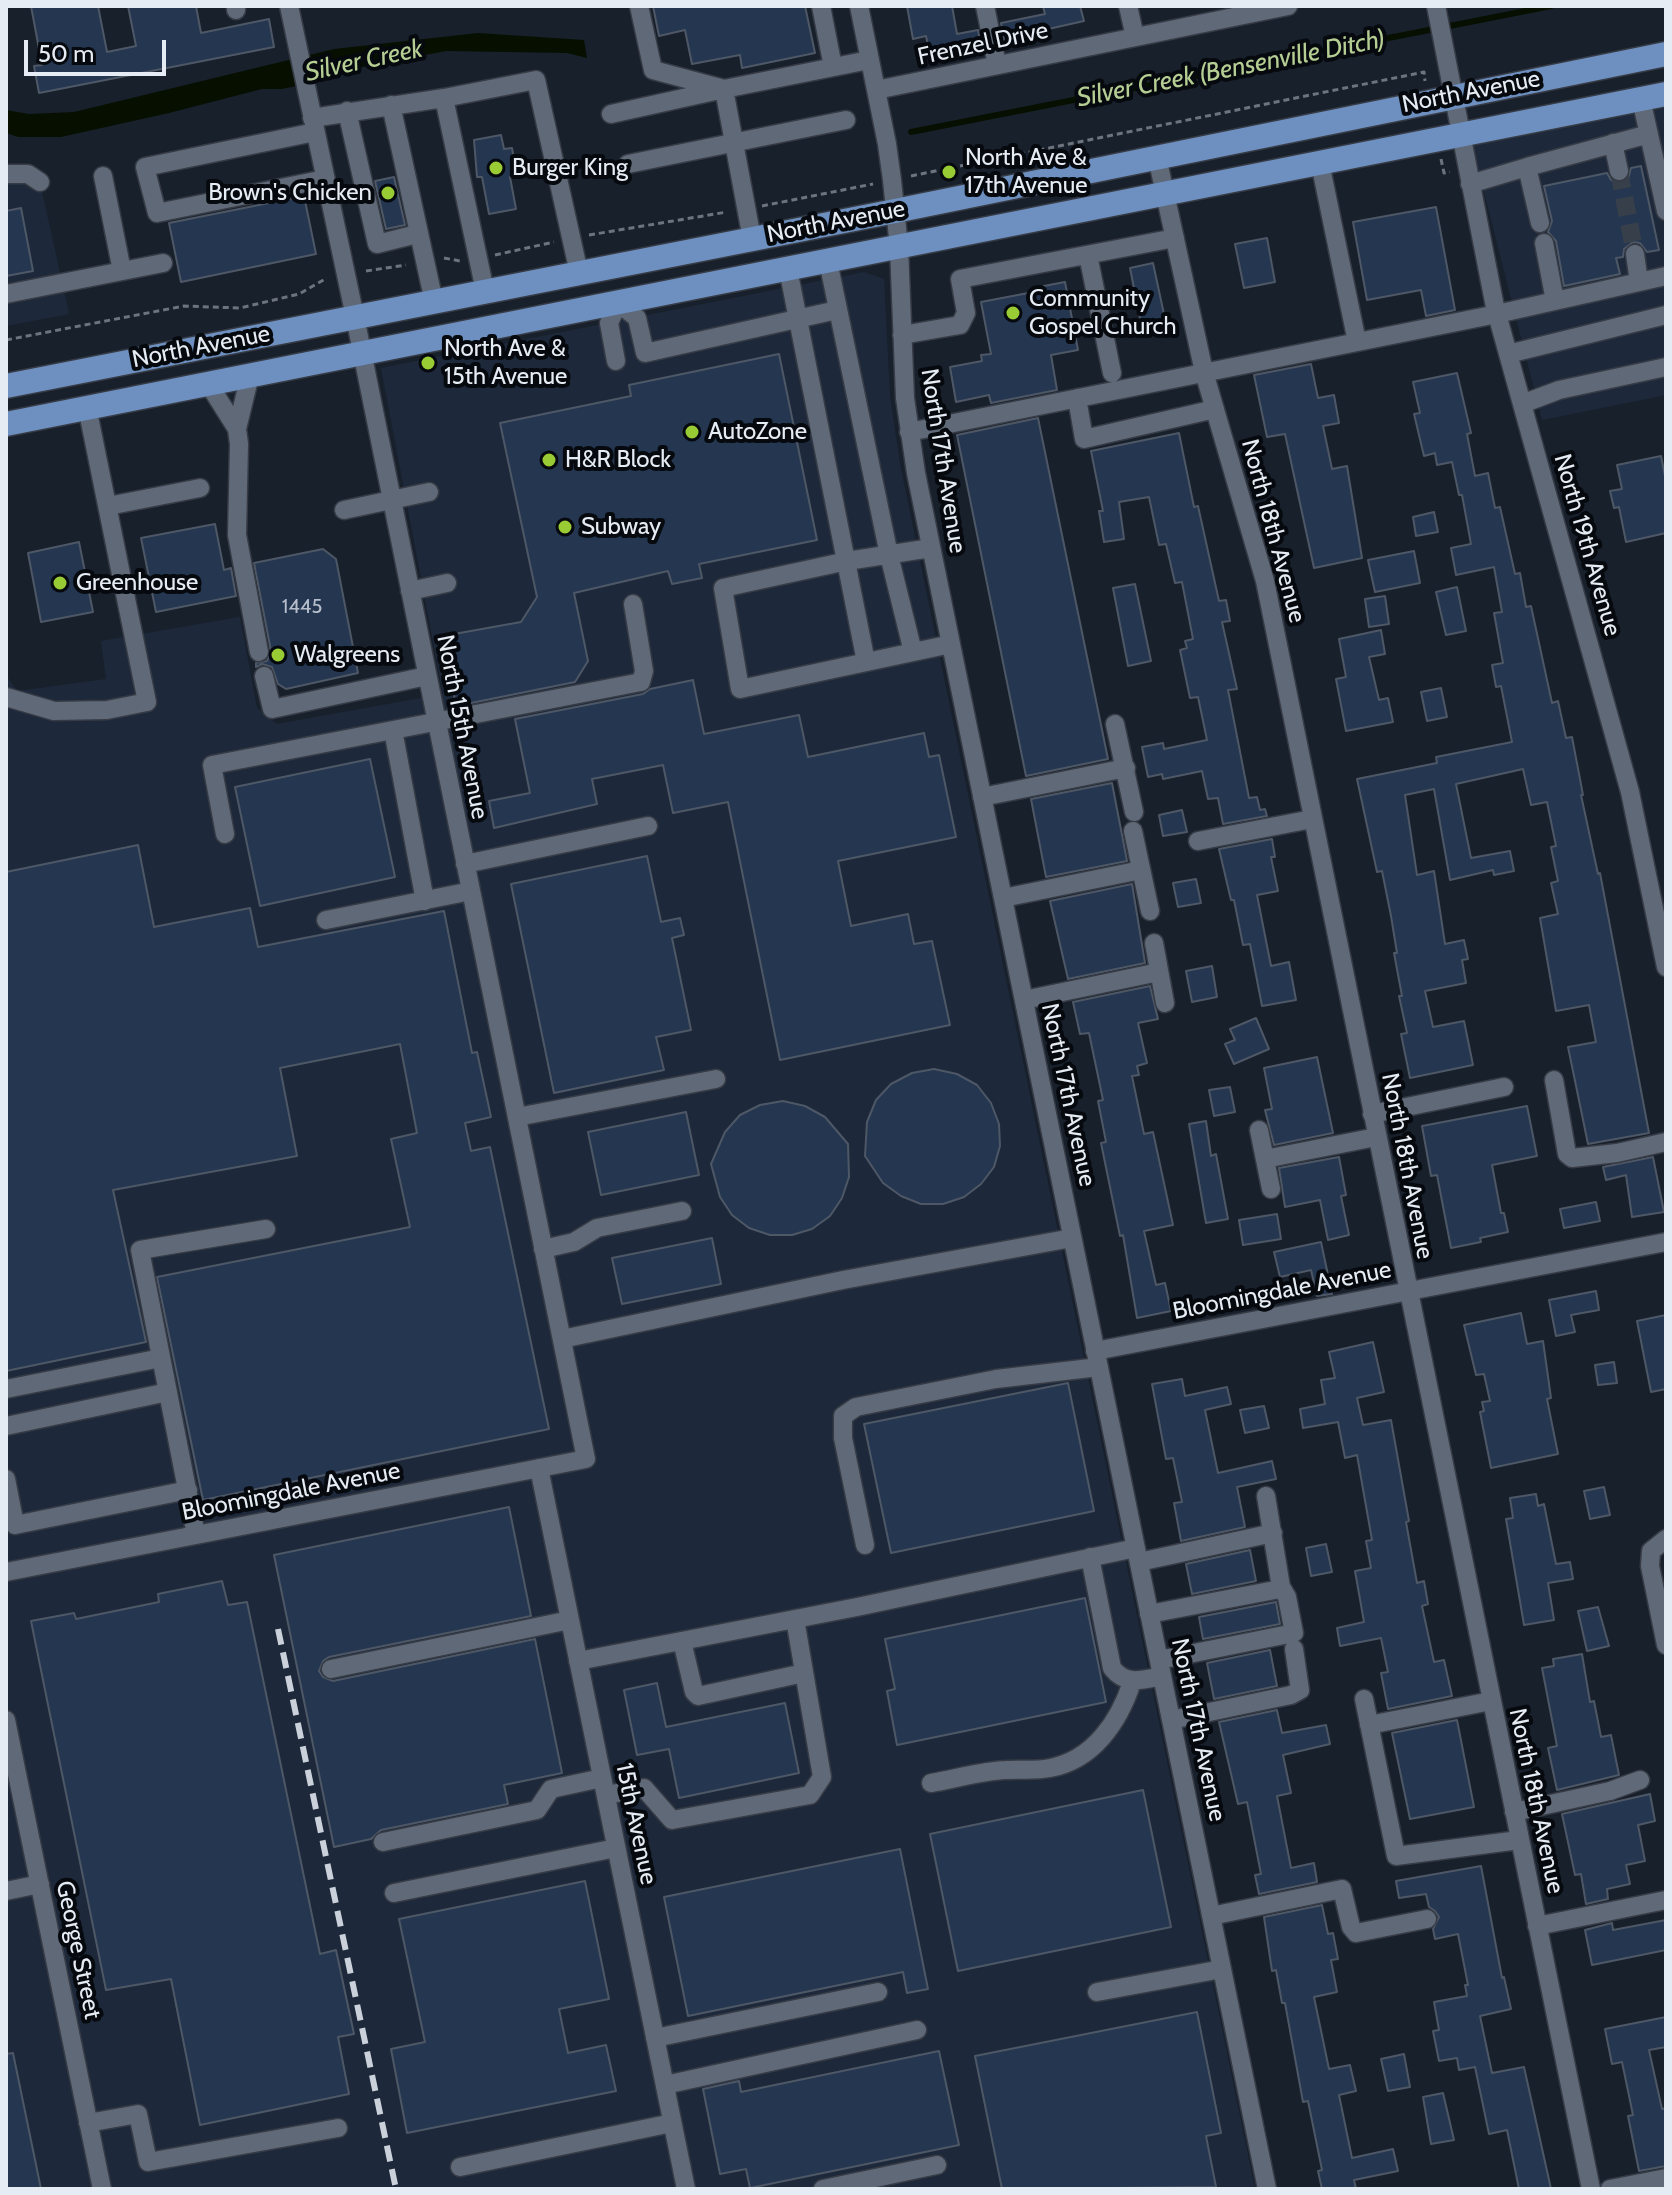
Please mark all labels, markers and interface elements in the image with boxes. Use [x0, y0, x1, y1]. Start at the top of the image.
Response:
street label: Frenzel Drive [915, 16, 1051, 72]
scale bar [28, 24, 170, 74]
water label: Silver Creek (Bensenville Ditch) [1074, 24, 1388, 114]
water label: Silver Creek [302, 33, 426, 89]
text: 50 m [38, 39, 94, 68]
street label: North Avenue [1400, 65, 1542, 119]
place label: North Ave & 17th Avenue [965, 144, 1087, 200]
place label: Burger King [512, 154, 628, 182]
marker: Burger King [487, 159, 505, 177]
marker: North Ave & 17th Avenue [940, 163, 958, 181]
place label: Brown's Chicken [208, 179, 372, 207]
marker: Brown's Chicken [379, 184, 397, 202]
street label: North Avenue [765, 195, 907, 249]
place label: Community Gospel Church [1029, 285, 1176, 341]
marker: Community Gospel Church [1004, 304, 1022, 322]
street label: North Avenue [130, 320, 272, 374]
place label: North Ave & 15th Avenue [444, 335, 567, 391]
marker: North Ave & 15th Avenue [419, 354, 437, 372]
street label: North 17th Avenue [914, 367, 972, 555]
place label: AutoZone [708, 418, 807, 446]
marker: AutoZone [683, 423, 701, 441]
street label: North 18th Avenue [1235, 436, 1311, 626]
place label: H&R Block [565, 446, 671, 474]
marker: H&R Block [540, 451, 558, 469]
street label: North 19th Avenue [1547, 451, 1627, 639]
place label: Subway [581, 513, 661, 541]
marker: Subway [556, 518, 574, 536]
place label: Greenhouse [76, 569, 198, 597]
marker: Greenhouse [51, 574, 69, 592]
house number: 1445 [282, 595, 322, 619]
street label: North 15th Avenue [430, 632, 494, 822]
place label: Walgreens [294, 641, 400, 669]
marker: Walgreens [269, 646, 287, 664]
street label: North 17th Avenue [1035, 1001, 1101, 1189]
street label: North 18th Avenue [1375, 1071, 1439, 1261]
street label: Bloomingdale Avenue [1170, 1256, 1394, 1326]
street label: Bloomingdale Avenue [179, 1457, 403, 1527]
street label: North 17th Avenue [1165, 1636, 1231, 1824]
street label: North 18th Avenue [1502, 1706, 1570, 1896]
street label: 15th Avenue [609, 1761, 663, 1887]
street label: George Street [49, 1878, 107, 2022]

